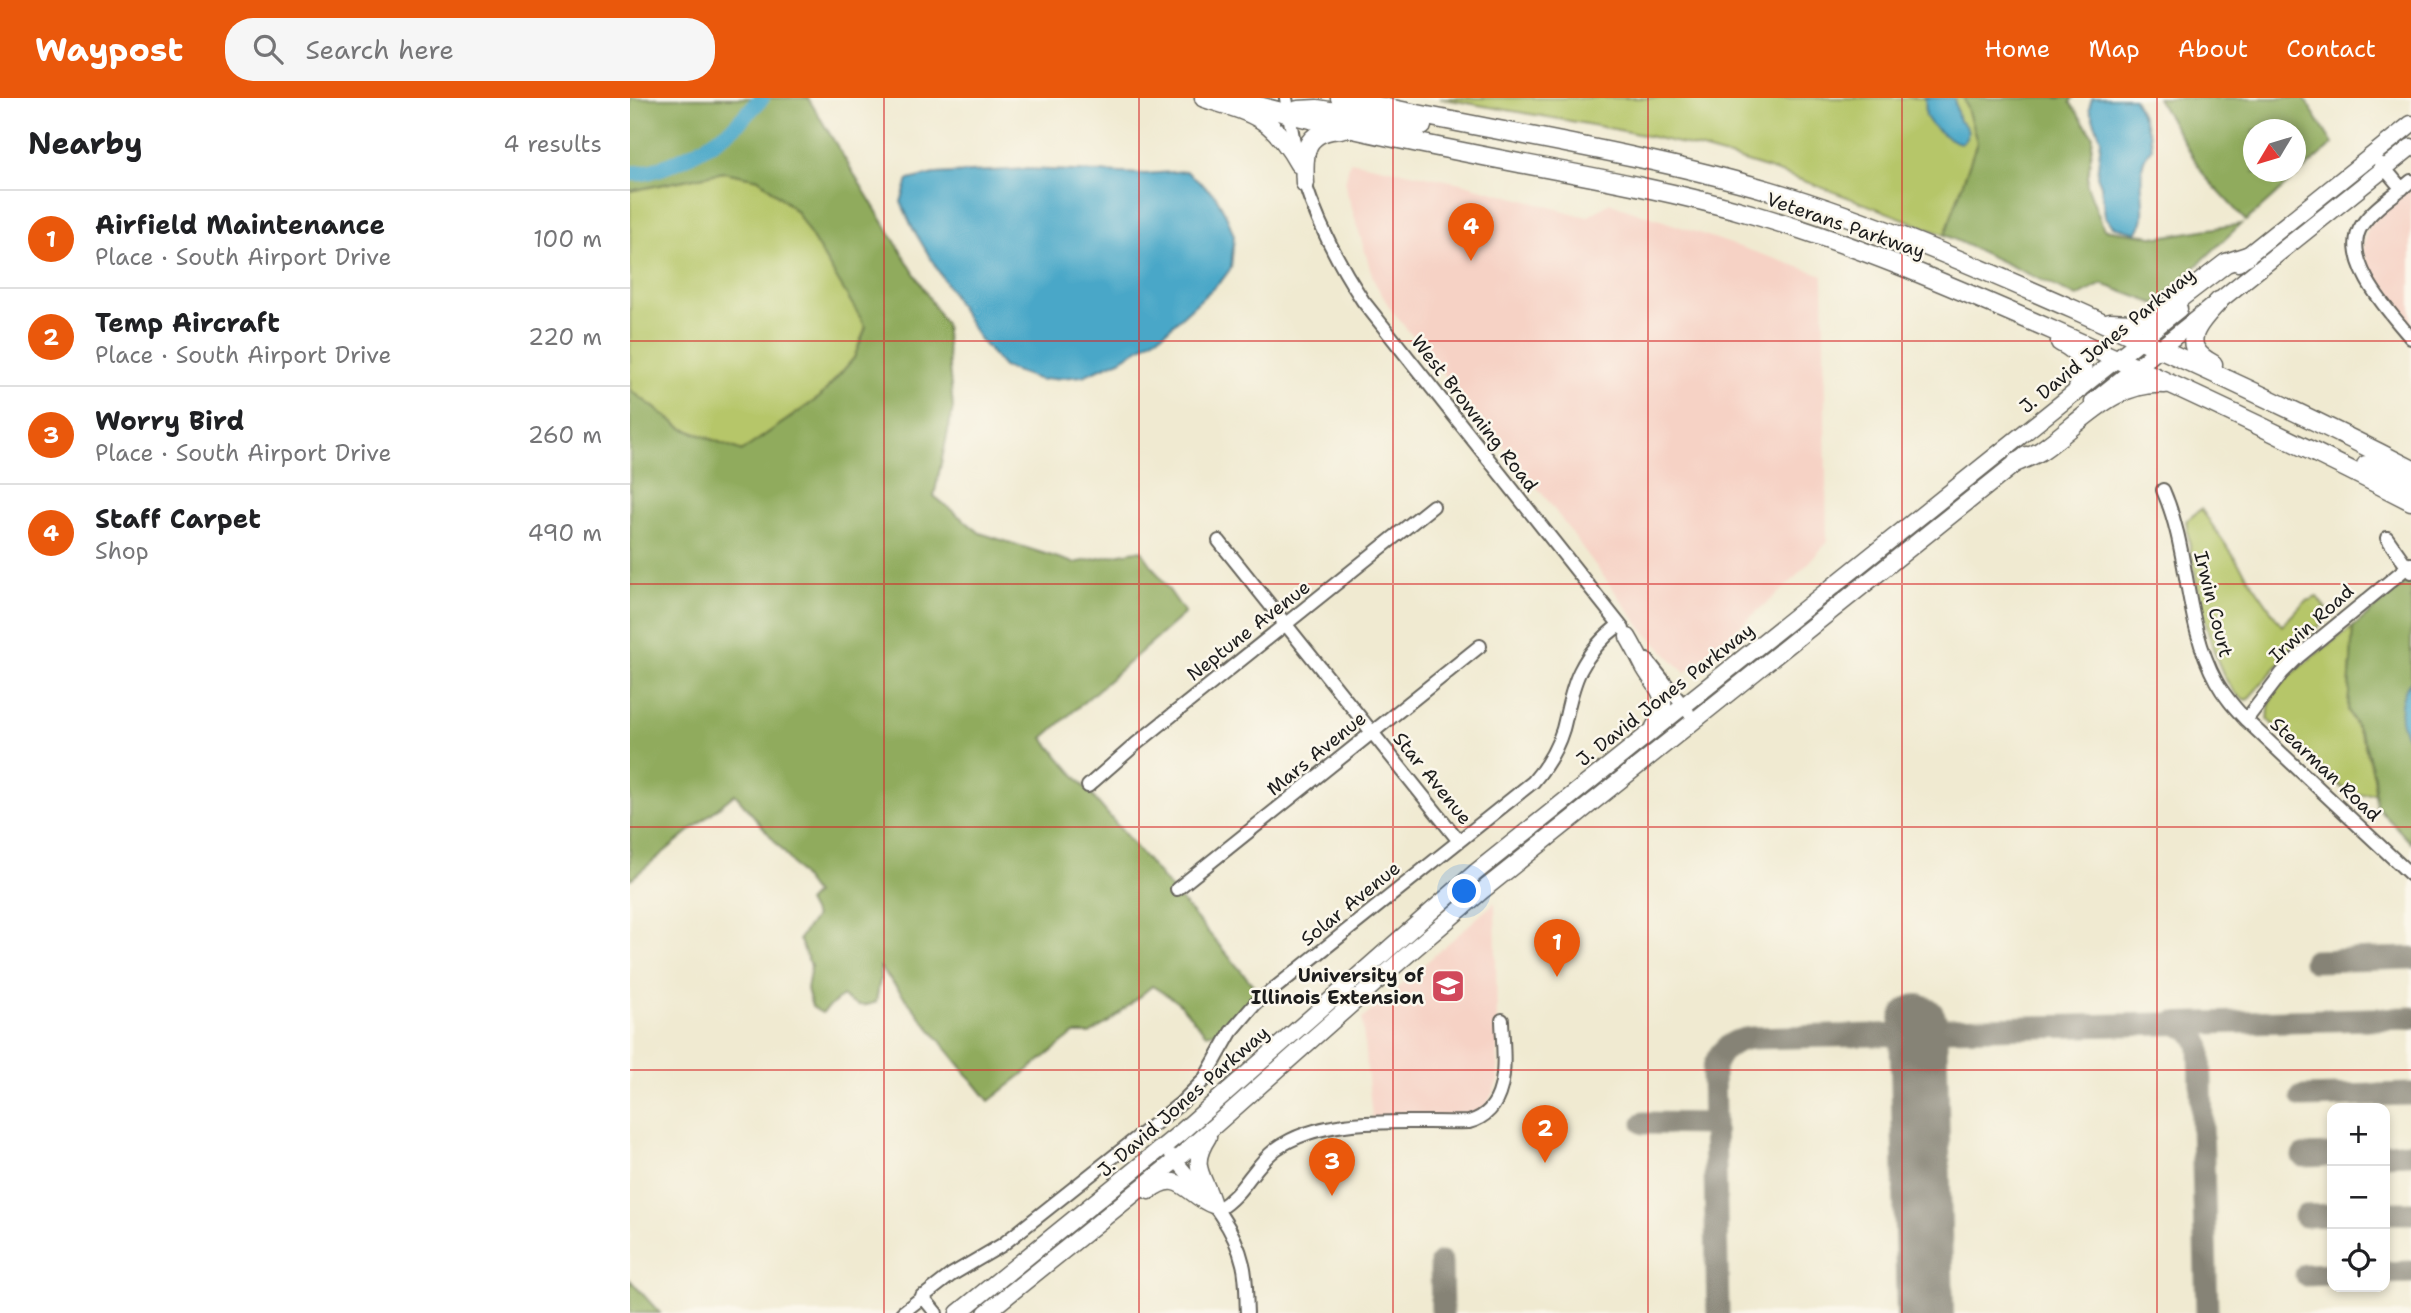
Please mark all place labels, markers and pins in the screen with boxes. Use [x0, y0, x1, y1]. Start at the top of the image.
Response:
pin: 4 [1448, 203, 1494, 261]
pin: 1 [1534, 919, 1580, 977]
place label: University of Illinois Extension [1251, 963, 1424, 1010]
school or university icon: University of Illinois Extension [1429, 967, 1467, 1005]
pin: 2 [1522, 1105, 1568, 1163]
pin: 3 [1309, 1138, 1355, 1196]

